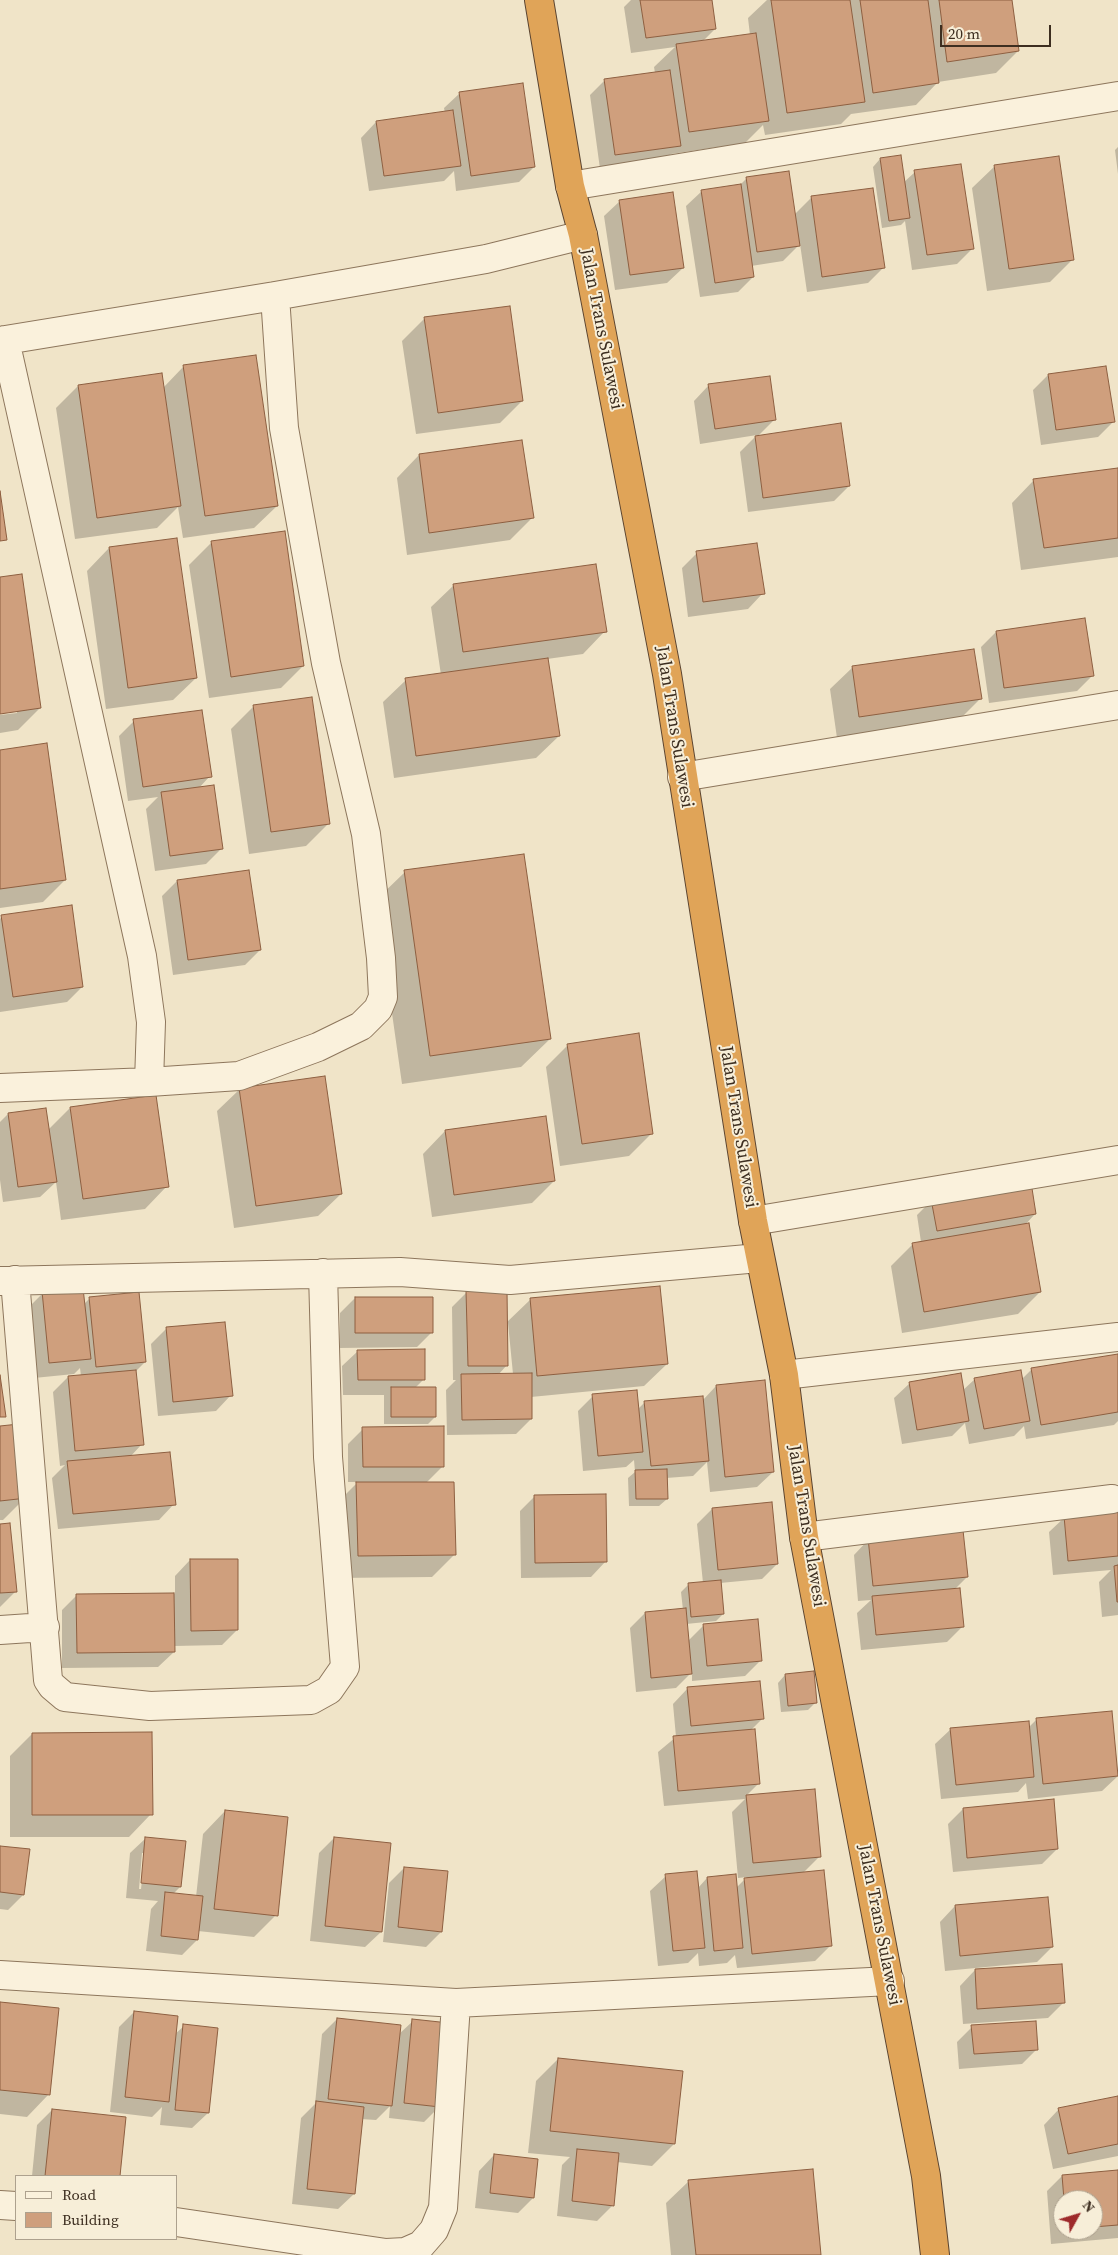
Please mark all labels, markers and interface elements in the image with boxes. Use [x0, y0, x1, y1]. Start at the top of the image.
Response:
scale bar [943, 15, 1054, 47]
text: 20 m [948, 23, 980, 44]
street label: Jalan Trans Sulawesi [575, 247, 627, 411]
street label: Jalan Trans Sulawesi [651, 644, 697, 810]
street label: Jalan Trans Sulawesi [715, 1044, 761, 1210]
street label: Jalan Trans Sulawesi [783, 1443, 829, 1609]
street label: Jalan Trans Sulawesi [853, 1843, 905, 2007]
legend [15, 2175, 178, 2240]
text: Road [62, 2184, 96, 2205]
north arrow [1053, 2190, 1103, 2240]
text: N [1078, 2196, 1100, 2216]
text: Building [62, 2209, 119, 2230]

